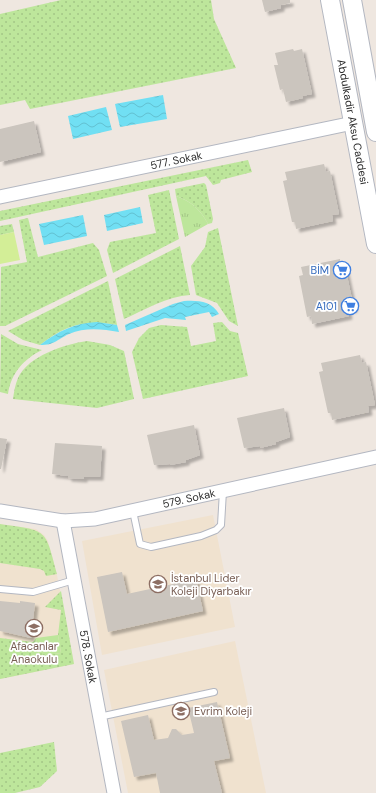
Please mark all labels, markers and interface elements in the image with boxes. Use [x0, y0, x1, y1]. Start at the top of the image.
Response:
street label: Abdulkadir Aksu Caddesi [334, 58, 372, 186]
street label: 577. Sokak [149, 148, 204, 172]
supermarket icon: BİM [332, 260, 352, 280]
place label: BİM [311, 263, 329, 277]
supermarket icon: A101 [340, 296, 360, 316]
place label: A101 [316, 299, 337, 313]
street label: 579. Sokak [161, 486, 217, 511]
place label: İstanbul Lider Koleji Diyarbakır [171, 571, 252, 598]
school or university icon: İstanbul Lider Koleji Diyarbakır [148, 574, 168, 594]
school or university icon: Afacanlar Anaokulu [24, 618, 44, 638]
street label: 578. Sokak [77, 629, 100, 685]
place label: Afacanlar Anaokulu [10, 639, 58, 666]
school or university icon: Evrim Koleji [171, 701, 191, 721]
place label: Evrim Koleji [194, 704, 252, 718]

